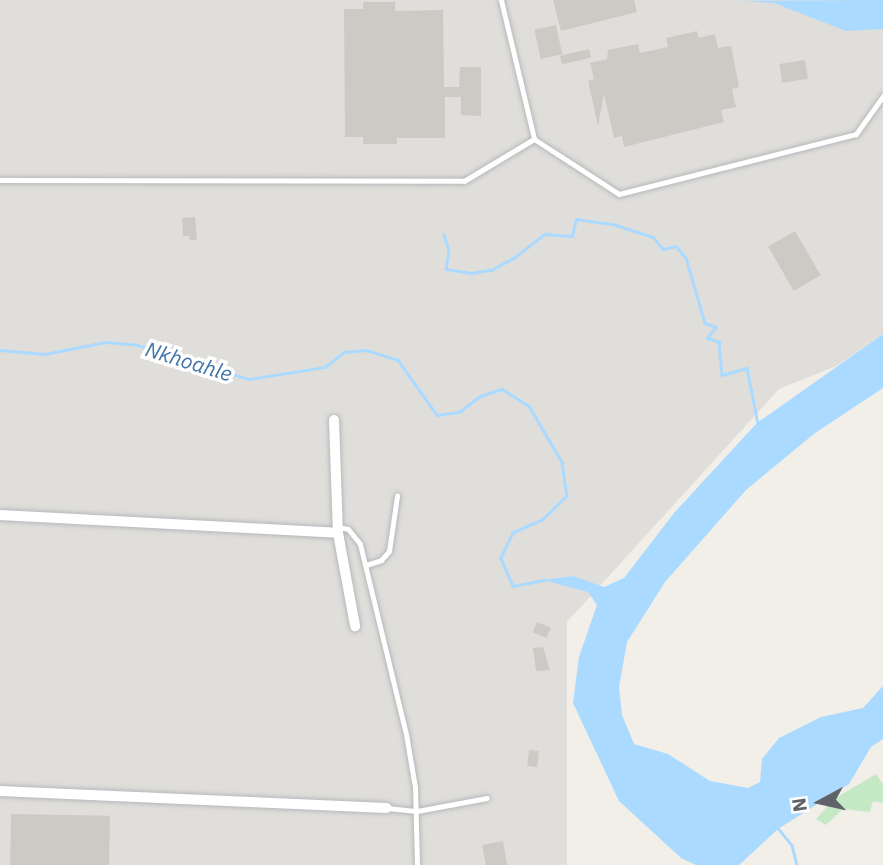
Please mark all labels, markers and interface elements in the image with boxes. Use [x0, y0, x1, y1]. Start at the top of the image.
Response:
water label: Nkhoahle [143, 336, 235, 386]
north arrow [785, 767, 855, 837]
text: N [786, 796, 812, 813]

